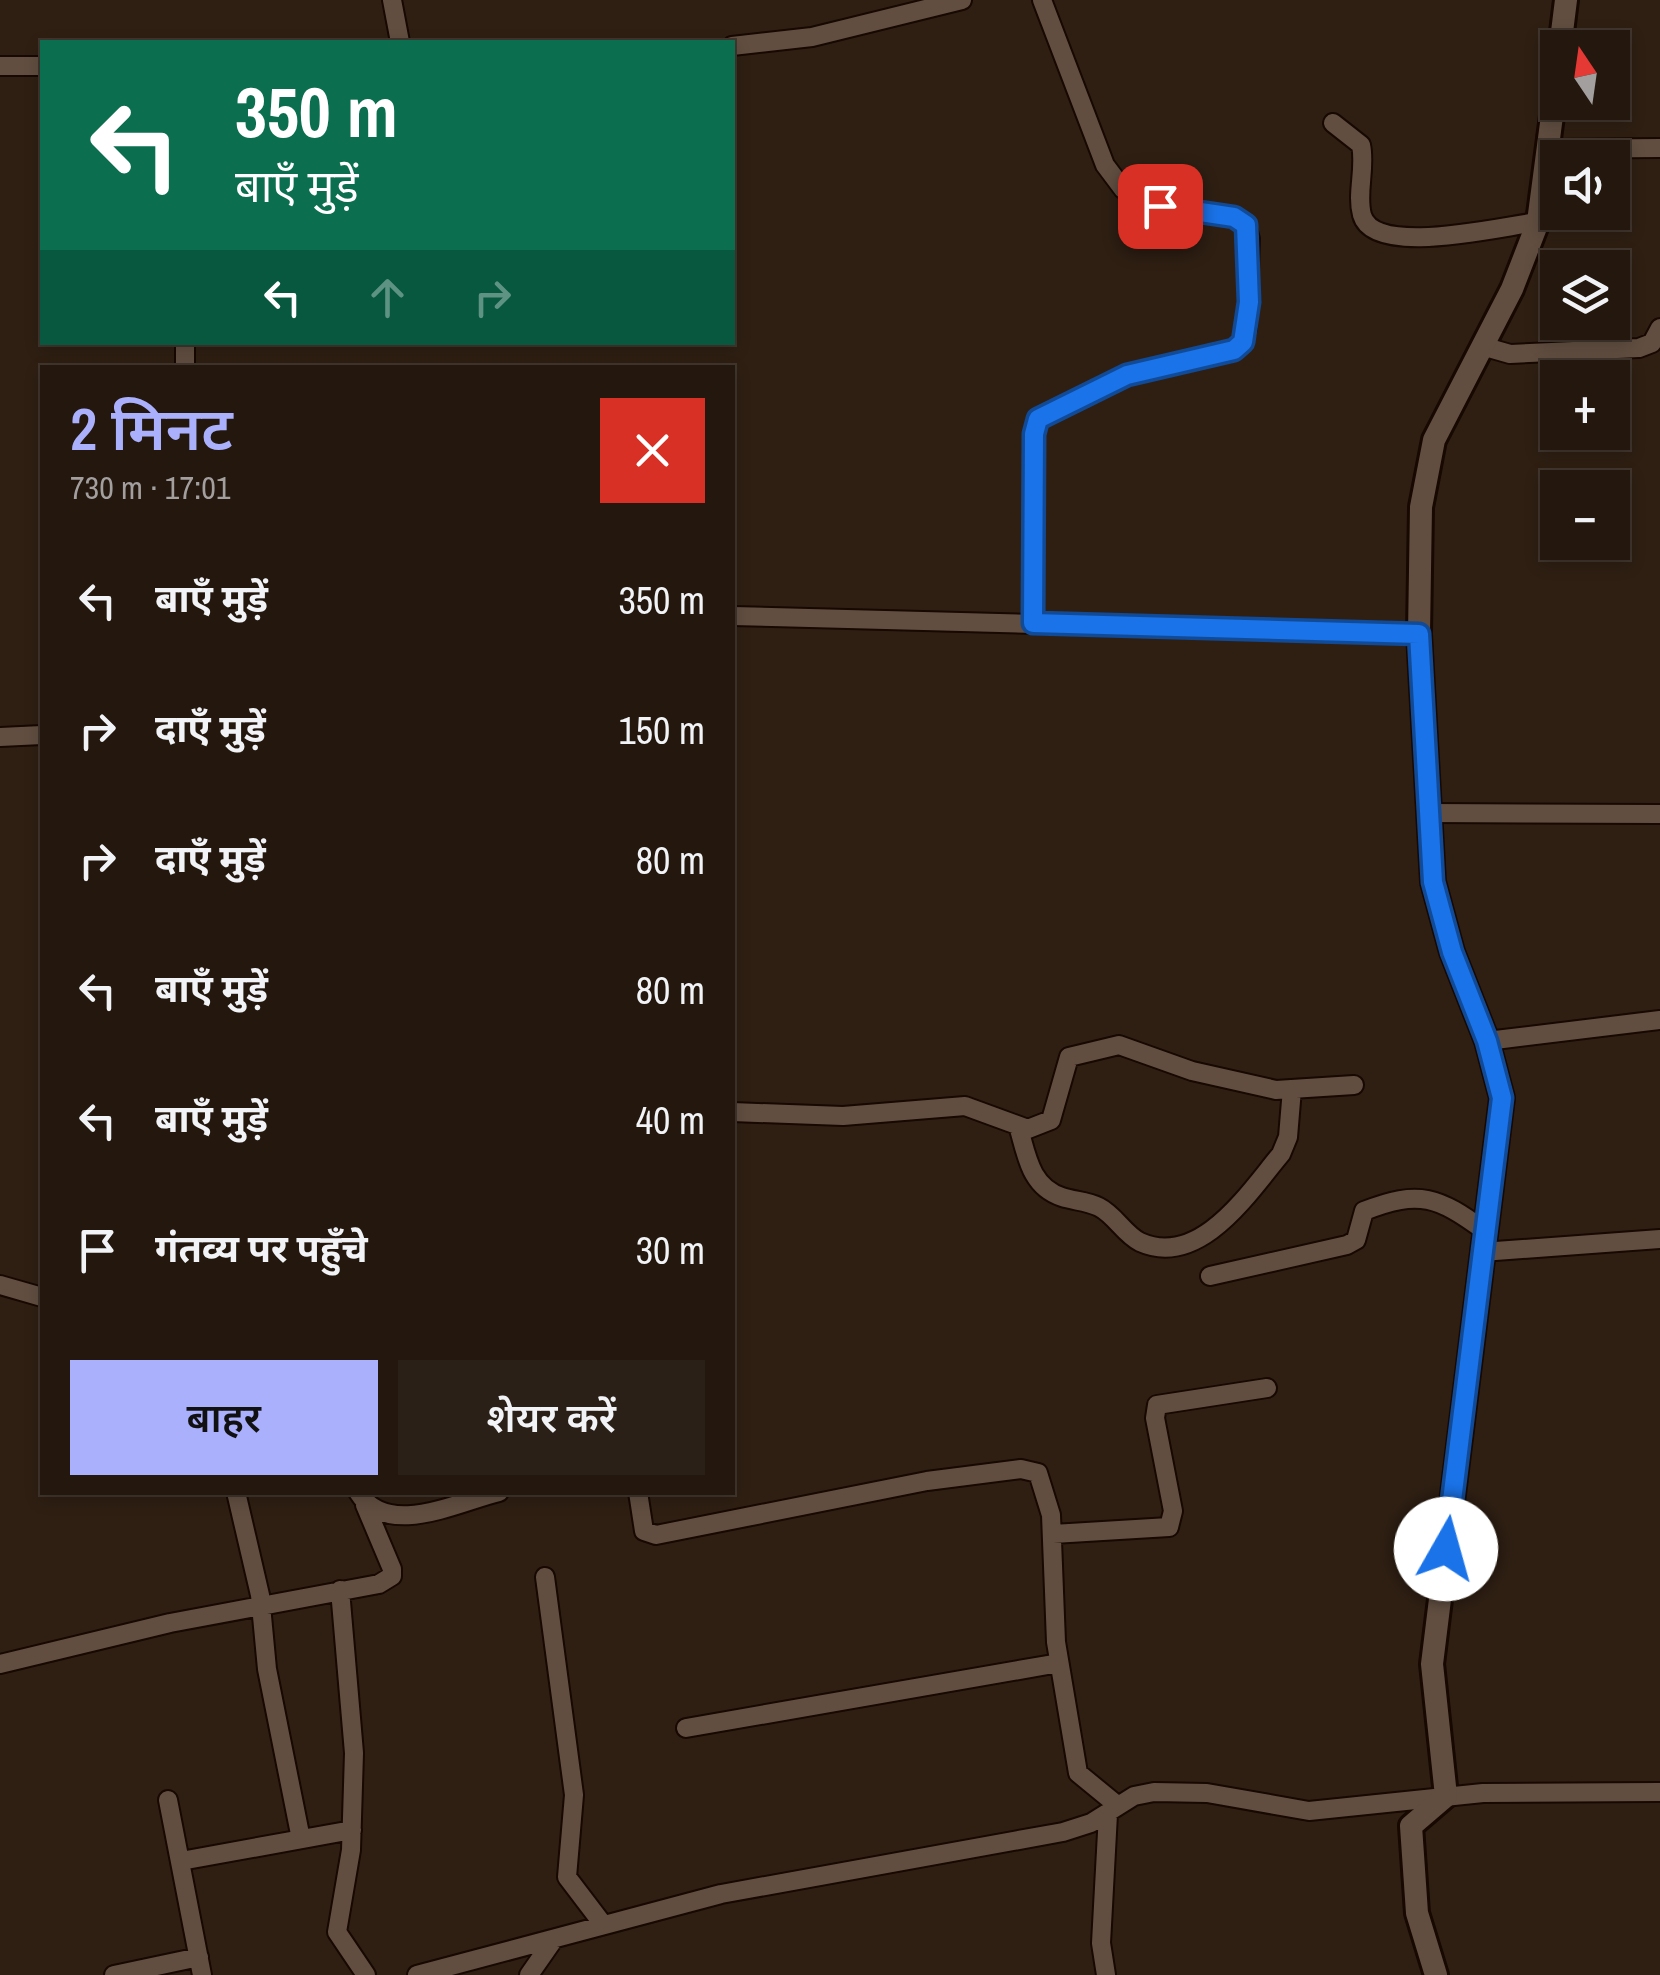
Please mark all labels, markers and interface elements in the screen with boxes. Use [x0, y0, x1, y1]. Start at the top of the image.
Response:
north arrow [1540, 30, 1630, 120]
map controls [1540, 30, 1630, 560]
text: 350 m [235, 65, 398, 159]
icon: left [70, 80, 200, 210]
button: sound [1540, 140, 1630, 230]
text: बाएँ मुड़ें [235, 155, 358, 216]
pin [1118, 164, 1203, 249]
icon: arrive [1133, 179, 1188, 234]
button: layers [1540, 250, 1630, 340]
icon: left [255, 270, 310, 325]
icon: ahead [360, 270, 415, 325]
icon: right [465, 270, 520, 325]
button: + [1540, 360, 1630, 450]
text: 2 मिनट [70, 388, 233, 469]
button: close [600, 398, 705, 503]
text: 730 m · 17:01 [70, 466, 230, 509]
button: − [1540, 470, 1630, 560]
icon: left [70, 573, 125, 628]
text: बाएँ मुड़ें [155, 573, 268, 624]
text: 350 m [618, 575, 705, 626]
icon: right [70, 703, 125, 758]
text: दाएँ मुड़ें [155, 703, 266, 754]
text: 150 m [618, 705, 705, 756]
icon: right [70, 833, 125, 888]
text: दाएँ मुड़ें [155, 833, 266, 884]
text: 80 m [636, 835, 705, 886]
icon: left [70, 963, 125, 1018]
text: बाएँ मुड़ें [155, 963, 268, 1014]
text: 80 m [636, 965, 705, 1016]
icon: left [70, 1093, 125, 1148]
text: बाएँ मुड़ें [155, 1093, 268, 1144]
text: 40 m [636, 1095, 705, 1146]
icon: arrive [70, 1223, 125, 1278]
text: गंतव्य पर पहुँचे [155, 1223, 368, 1274]
text: 30 m [636, 1225, 705, 1276]
button: बाहर [70, 1360, 378, 1475]
button: शेयर करें [398, 1360, 705, 1475]
position arrow [1394, 1497, 1498, 1601]

